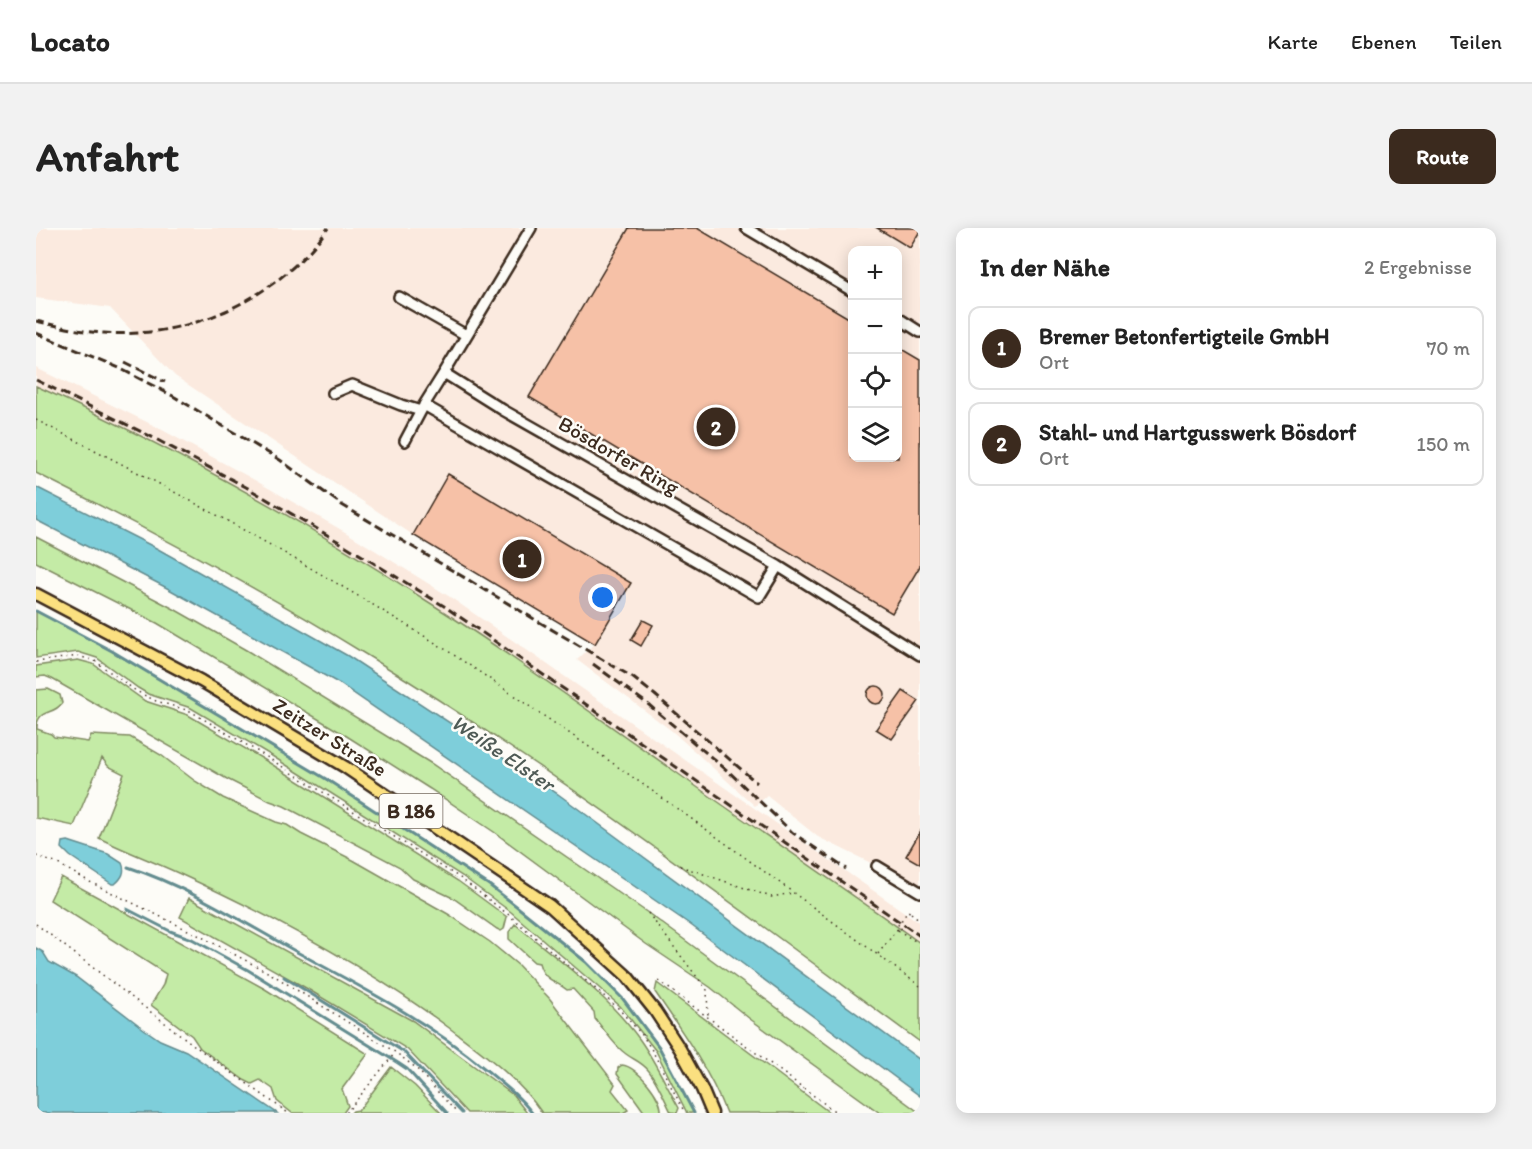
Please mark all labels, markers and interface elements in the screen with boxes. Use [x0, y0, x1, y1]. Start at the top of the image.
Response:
text: Locato [30, 24, 110, 58]
text: Karte [1268, 29, 1318, 54]
text: Ebenen [1351, 29, 1417, 54]
text: Teilen [1450, 29, 1502, 54]
button: Route [1389, 129, 1496, 184]
text: Anfahrt [36, 131, 179, 182]
map controls [848, 246, 902, 462]
button: + [848, 246, 902, 300]
text: In der Nähe [980, 251, 1110, 283]
text: 2 Ergebnisse [1364, 255, 1472, 279]
button: − [848, 300, 902, 354]
text: Bremer Betonfertigteile GmbH [1039, 323, 1330, 350]
text: 1 [997, 336, 1006, 360]
text: 70 m [1426, 336, 1470, 360]
text: Ort [1039, 350, 1069, 374]
button: locate [848, 354, 902, 408]
pin: 2 [696, 404, 736, 450]
button: layers [848, 408, 902, 462]
street label: Bösdorfer Ring [554, 410, 684, 500]
text: Stahl- und Hartgusswerk Bösdorf [1039, 419, 1356, 446]
text: 2 [996, 432, 1007, 456]
text: 150 m [1417, 432, 1470, 456]
text: Ort [1039, 446, 1069, 470]
pin: 1 [502, 536, 542, 582]
your location [588, 583, 617, 612]
street label: Zeitzer Straße [269, 692, 392, 782]
water label: Weiße Elster [446, 709, 562, 799]
road number: B 186 [380, 794, 442, 828]

